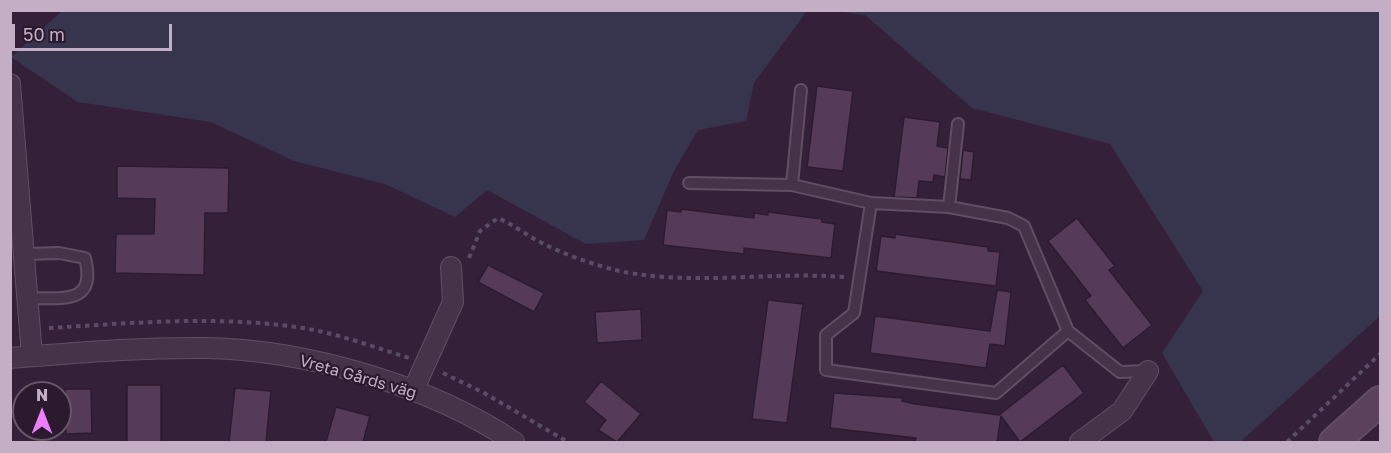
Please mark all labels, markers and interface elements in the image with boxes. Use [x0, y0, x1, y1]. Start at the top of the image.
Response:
scale bar [15, 12, 176, 50]
text: 50 m [23, 23, 65, 45]
street label: Vreta Gårds väg [297, 351, 419, 403]
north arrow [12, 381, 72, 441]
text: N [36, 385, 48, 405]

